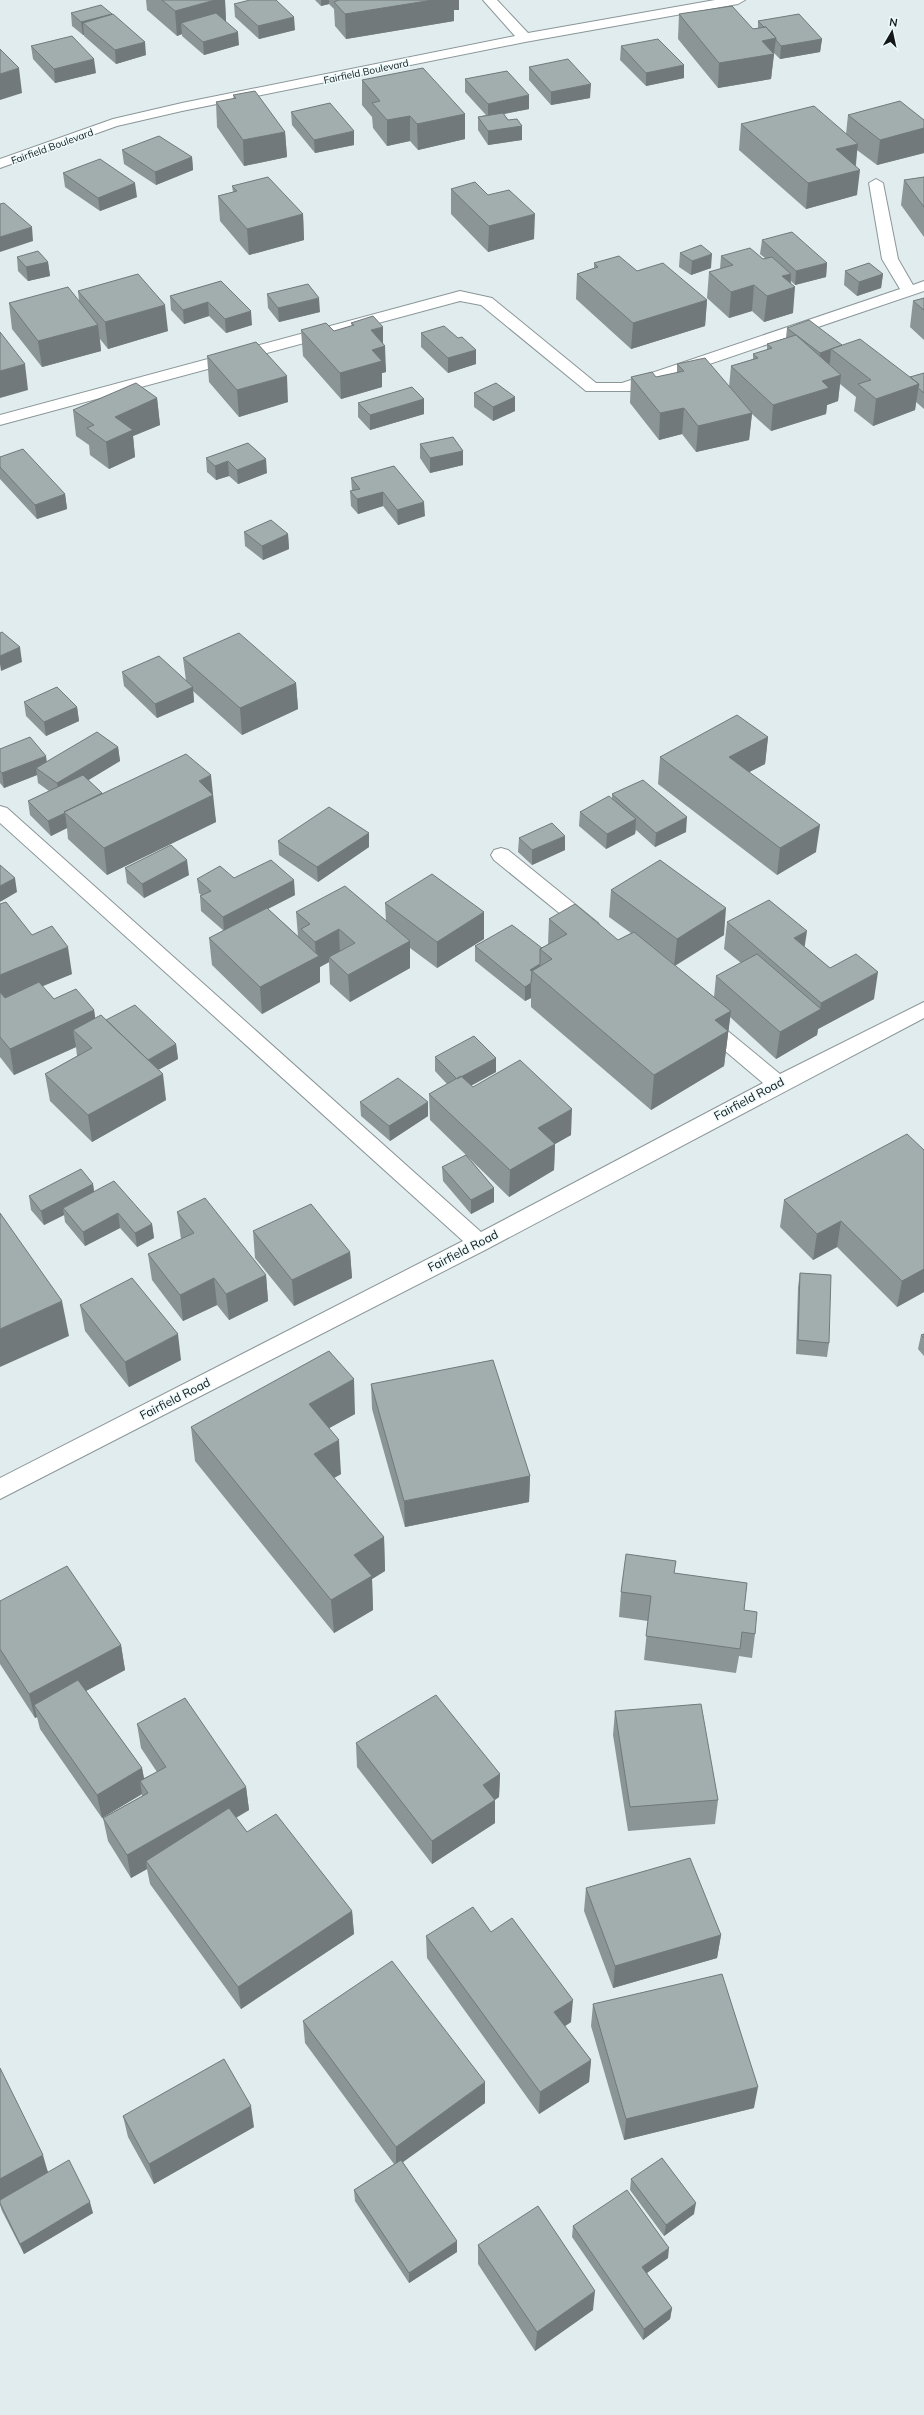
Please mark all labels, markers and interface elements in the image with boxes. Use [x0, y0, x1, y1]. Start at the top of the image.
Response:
north arrow [872, 12, 912, 52]
text: N [888, 15, 899, 30]
street label: Fairfield Boulevard [322, 56, 410, 87]
street label: Fairfield Boulevard [9, 126, 95, 167]
street label: Fairfield Road [711, 1074, 786, 1123]
street label: Fairfield Road [425, 1226, 501, 1275]
street label: Fairfield Road [137, 1374, 213, 1423]

